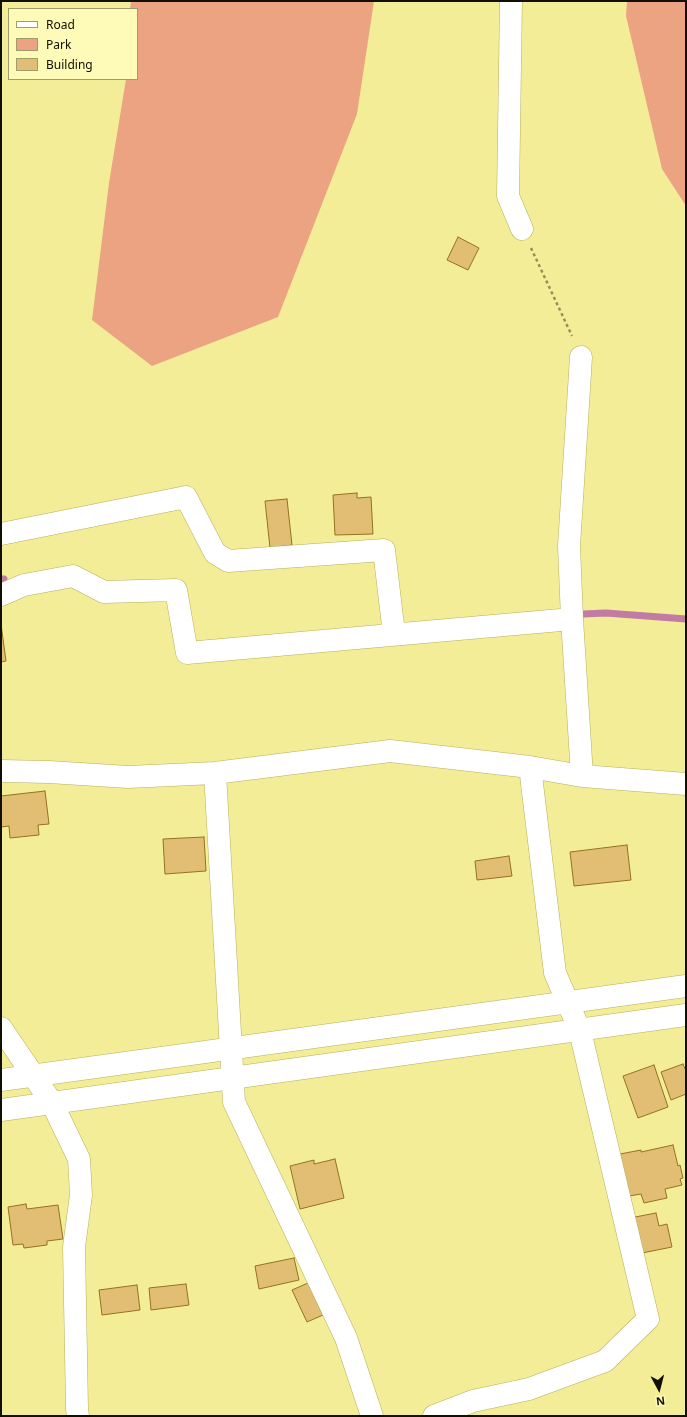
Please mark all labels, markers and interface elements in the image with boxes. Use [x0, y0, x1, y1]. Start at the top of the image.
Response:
legend [8, 8, 138, 80]
text: Road [46, 16, 75, 33]
text: Park [46, 36, 71, 53]
text: Building [46, 56, 93, 73]
north arrow [639, 1369, 679, 1409]
text: N [655, 1393, 666, 1409]

